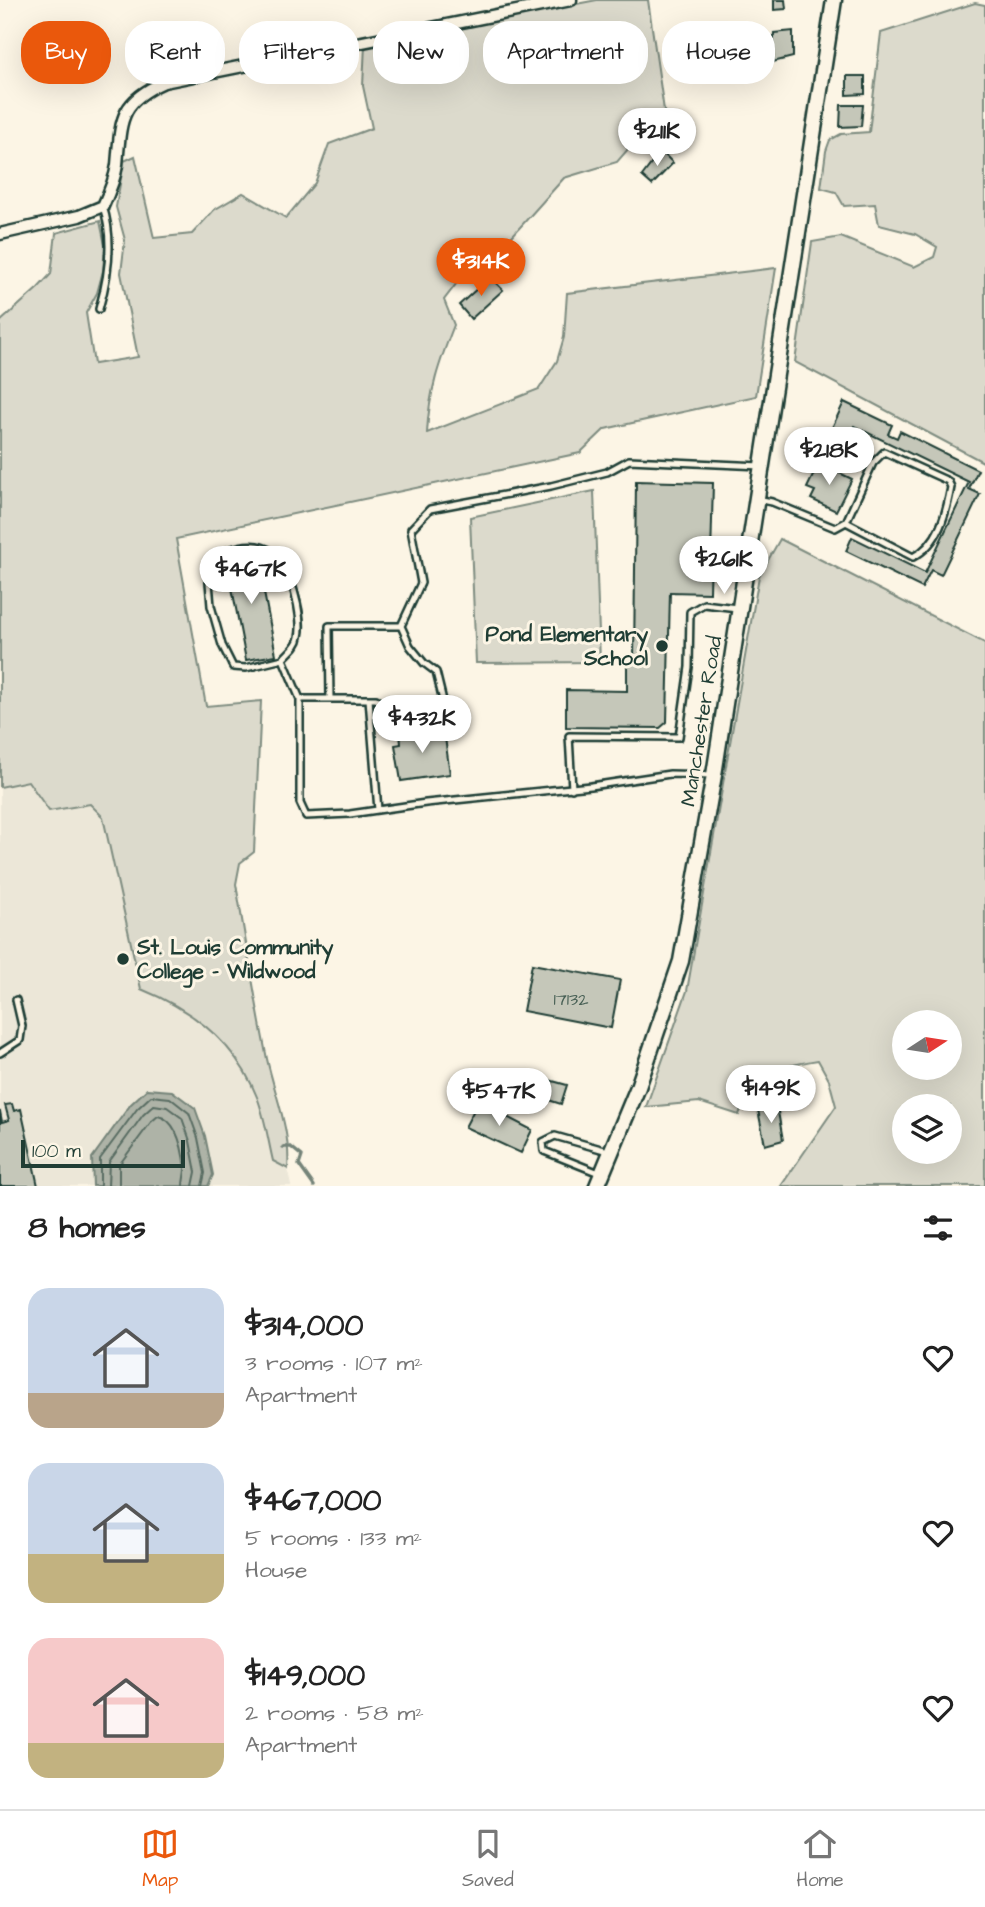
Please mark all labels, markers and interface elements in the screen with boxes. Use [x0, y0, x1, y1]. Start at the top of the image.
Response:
chip: Buy [21, 21, 111, 84]
chip: Rent [125, 21, 225, 84]
chip: Filters [239, 21, 359, 84]
chip: New [373, 21, 469, 84]
chip: Apartment [483, 21, 648, 84]
chip: House [662, 21, 775, 84]
pin: $211K [608, 108, 706, 168]
text: $211K [634, 115, 680, 147]
pin: $314K [432, 238, 530, 298]
text: $314K [452, 245, 510, 277]
pin: $218K [780, 428, 878, 487]
text: $218K [800, 434, 858, 466]
pin: $261K [675, 536, 773, 596]
text: $261K [695, 543, 753, 575]
pin: $467K [202, 546, 300, 606]
text: $467K [216, 553, 286, 585]
place label: Pond Elementary School [486, 620, 649, 673]
street label: Manchester Road [674, 634, 729, 808]
marker: Pond Elementary School [654, 638, 670, 654]
pin: $432K [373, 696, 471, 755]
text: $432K [388, 702, 456, 734]
place label: St. Louis Community College - Wildwood [136, 933, 334, 988]
marker: St. Louis Community College - Wildwood [115, 951, 131, 967]
house number: 17132 [553, 987, 589, 1012]
north arrow [892, 1010, 962, 1080]
map controls [892, 1010, 962, 1164]
pin: $149K [722, 1066, 820, 1125]
pin: $547K [450, 1068, 548, 1128]
text: $149K [742, 1072, 800, 1104]
text: $547K [463, 1075, 535, 1107]
button: layers [892, 1094, 962, 1164]
scale bar [21, 1137, 186, 1169]
text: 100 m [32, 1138, 81, 1165]
text: 8 homes [28, 1207, 146, 1249]
icon: filters [919, 1209, 957, 1247]
text: $314,000 [245, 1305, 363, 1347]
icon: home [84, 1316, 168, 1400]
icon: heart [919, 1339, 957, 1377]
text: 3 rooms · 107 m² [245, 1347, 423, 1379]
text: Apartment [245, 1379, 357, 1411]
text: $467,000 [245, 1480, 382, 1522]
icon: home [84, 1491, 168, 1575]
icon: heart [919, 1514, 957, 1552]
text: 5 rooms · 133 m² [245, 1522, 422, 1554]
text: House [245, 1554, 308, 1586]
text: $149,000 [245, 1655, 365, 1697]
icon: home [84, 1666, 168, 1750]
icon: heart [919, 1689, 957, 1727]
text: 2 rooms · 58 m² [245, 1697, 424, 1729]
text: Apartment [245, 1729, 357, 1761]
tab: Map [141, 1825, 179, 1894]
tab: Saved [462, 1825, 514, 1894]
tab: Home [796, 1825, 844, 1894]

